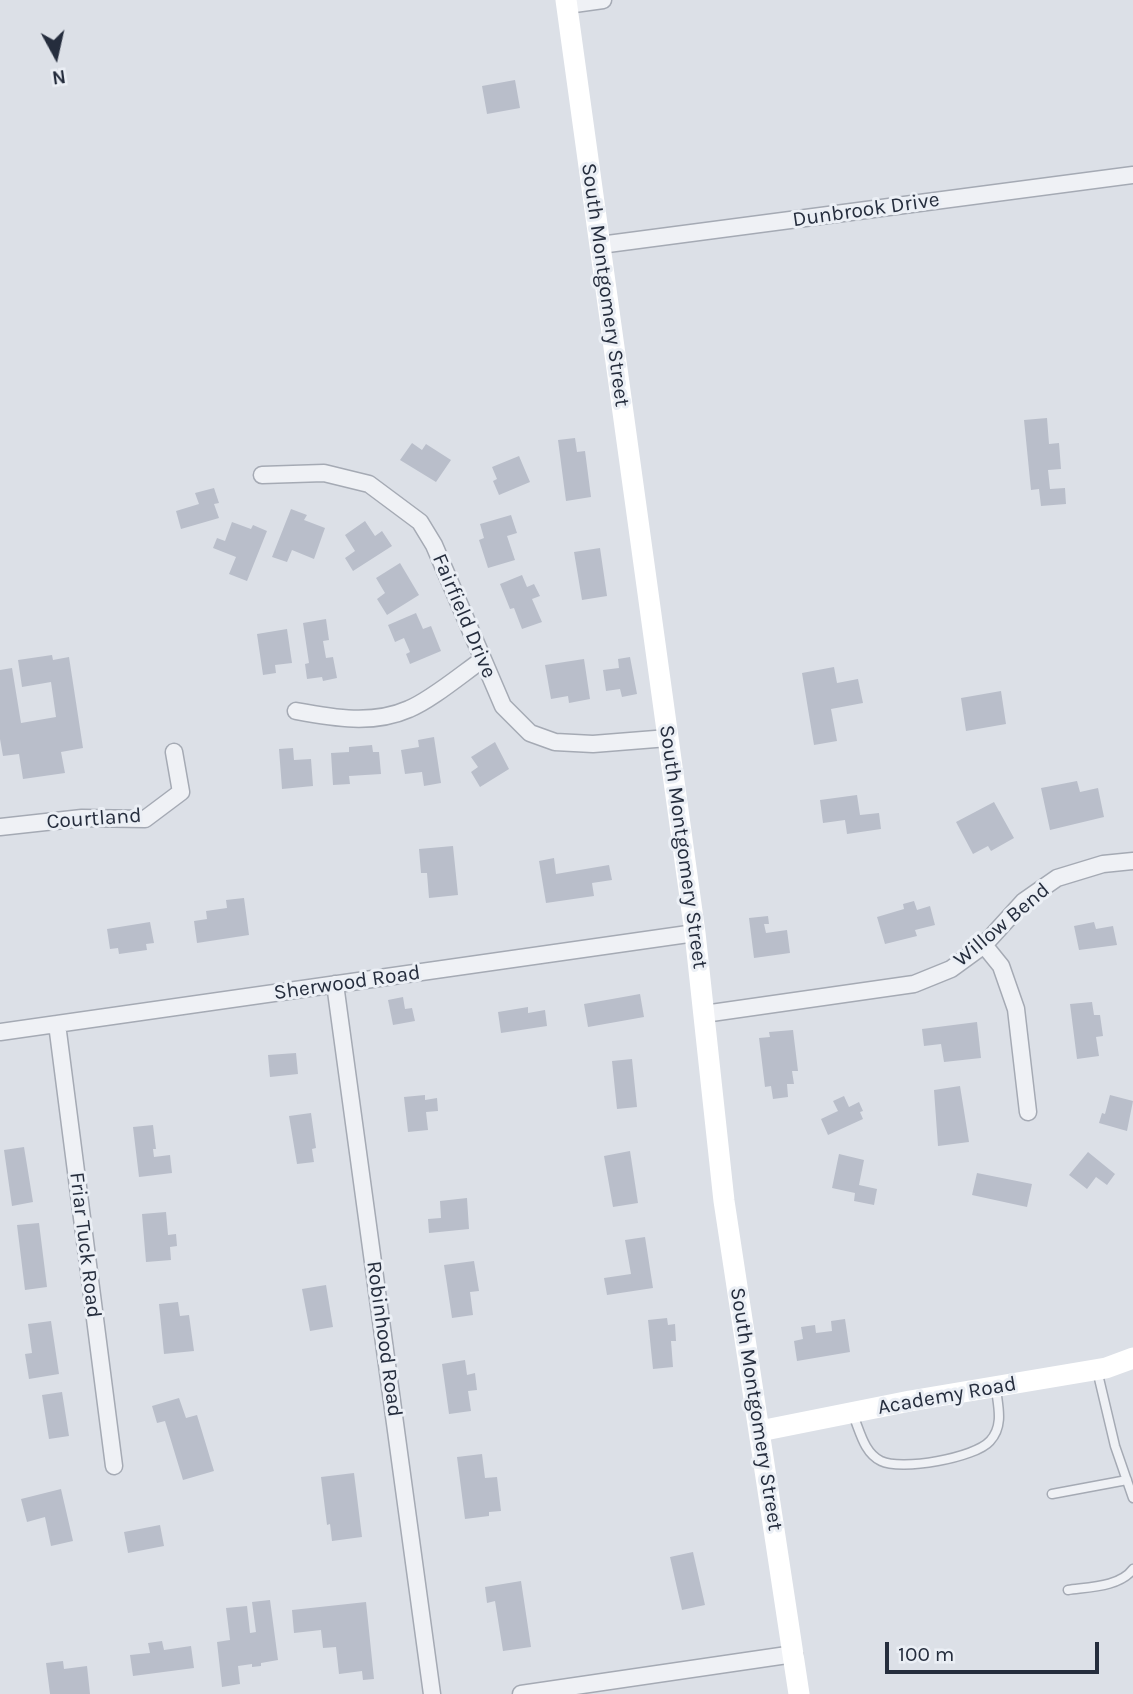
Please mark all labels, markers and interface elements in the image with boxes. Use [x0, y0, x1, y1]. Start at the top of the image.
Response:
north arrow [21, 21, 91, 91]
text: N [51, 65, 67, 89]
street label: South Montgomery Street [575, 161, 635, 409]
street label: Dunbrook Drive [791, 187, 941, 233]
street label: Fairfield Drive [427, 550, 501, 682]
street label: South Montgomery Street [653, 723, 713, 971]
street label: Courtland [46, 803, 142, 835]
street label: Willow Bend [949, 878, 1055, 972]
street label: Sherwood Road [272, 960, 422, 1006]
street label: Friar Tuck Road [64, 1171, 106, 1319]
street label: Robinhood Road [361, 1259, 407, 1419]
street label: South Montgomery Street [724, 1286, 788, 1532]
street label: Academy Road [876, 1371, 1018, 1421]
scale bar [888, 1628, 1102, 1672]
text: 100 m [898, 1642, 955, 1666]

